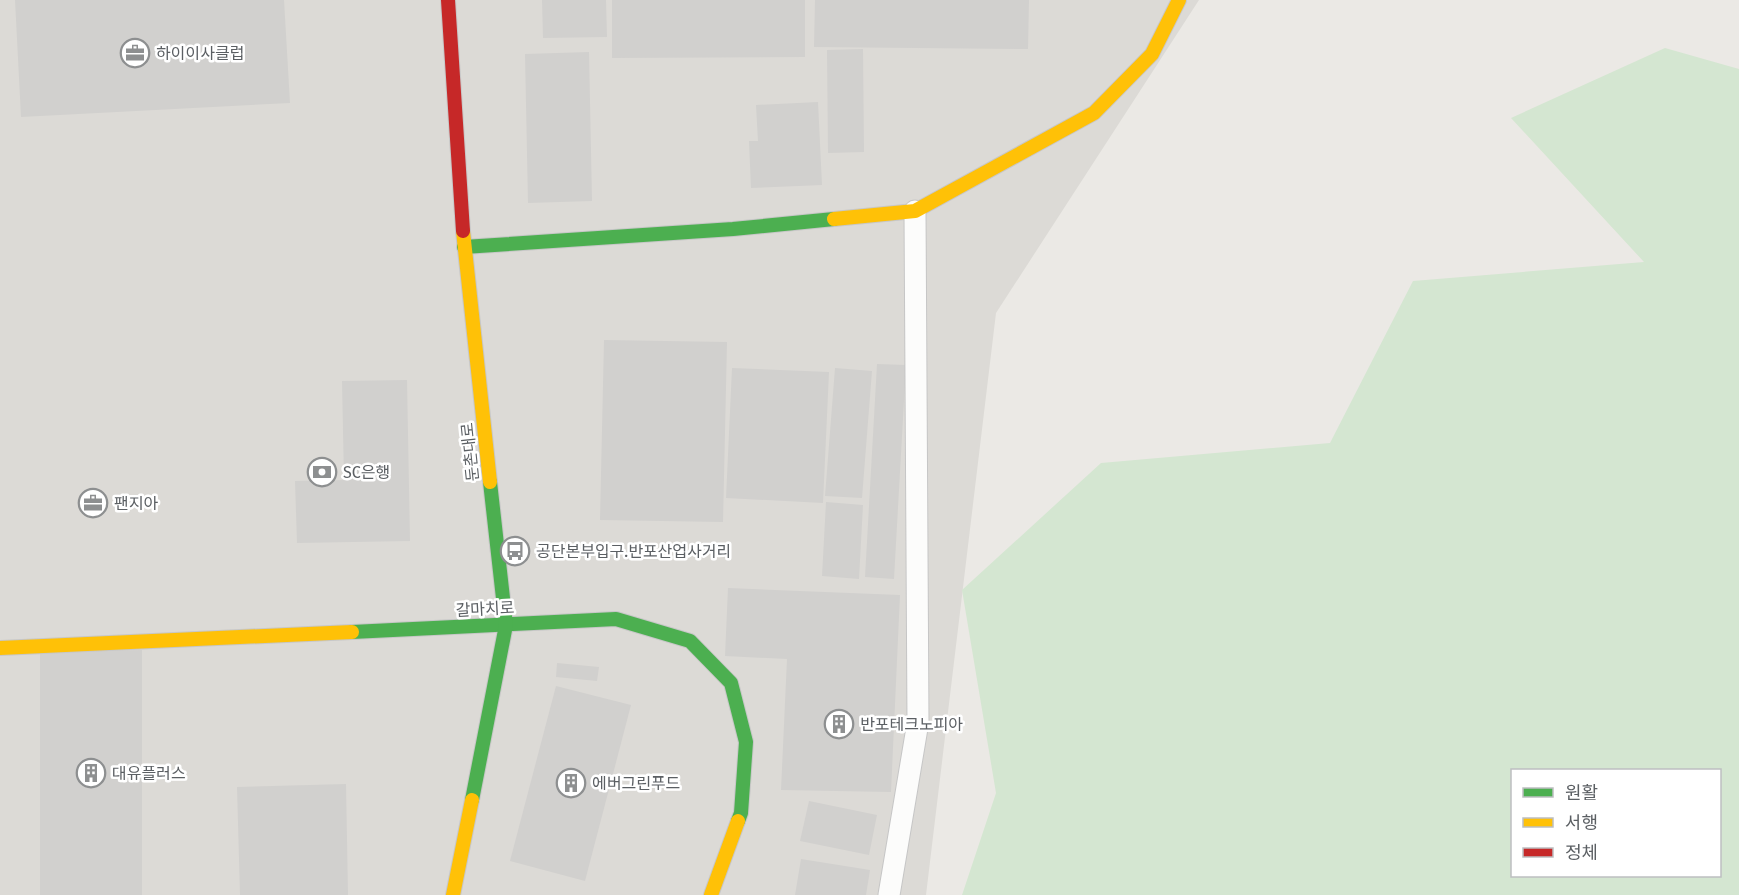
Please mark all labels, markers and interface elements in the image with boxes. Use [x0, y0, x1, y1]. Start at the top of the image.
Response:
office icon: 하이이사클럽 [119, 37, 151, 69]
place label: 하이이사클럽 [156, 44, 244, 63]
street label: 둔촌대로 [457, 421, 483, 482]
bank icon: SC은행 [306, 456, 338, 488]
place label: SC은행 [343, 463, 390, 482]
office icon: 팬지아 [77, 487, 109, 519]
place label: 팬지아 [114, 494, 158, 513]
bus stop icon: 공단본부입구.반포산업사거리 [499, 535, 531, 567]
place label: 공단본부입구.반포산업사거리 [536, 542, 731, 561]
street label: 갈마치로 [455, 598, 515, 620]
building icon: 반포테크노피아 [823, 708, 855, 740]
place label: 반포테크노피아 [860, 715, 963, 734]
building icon: 대유플러스 [75, 757, 107, 789]
place label: 대유플러스 [112, 764, 186, 783]
building icon: 에버그린푸드 [555, 767, 587, 799]
legend [1511, 769, 1721, 877]
place label: 에버그린푸드 [592, 774, 680, 793]
text: 원활 [1565, 782, 1598, 804]
text: 서행 [1565, 812, 1598, 834]
text: 정체 [1565, 842, 1598, 864]

